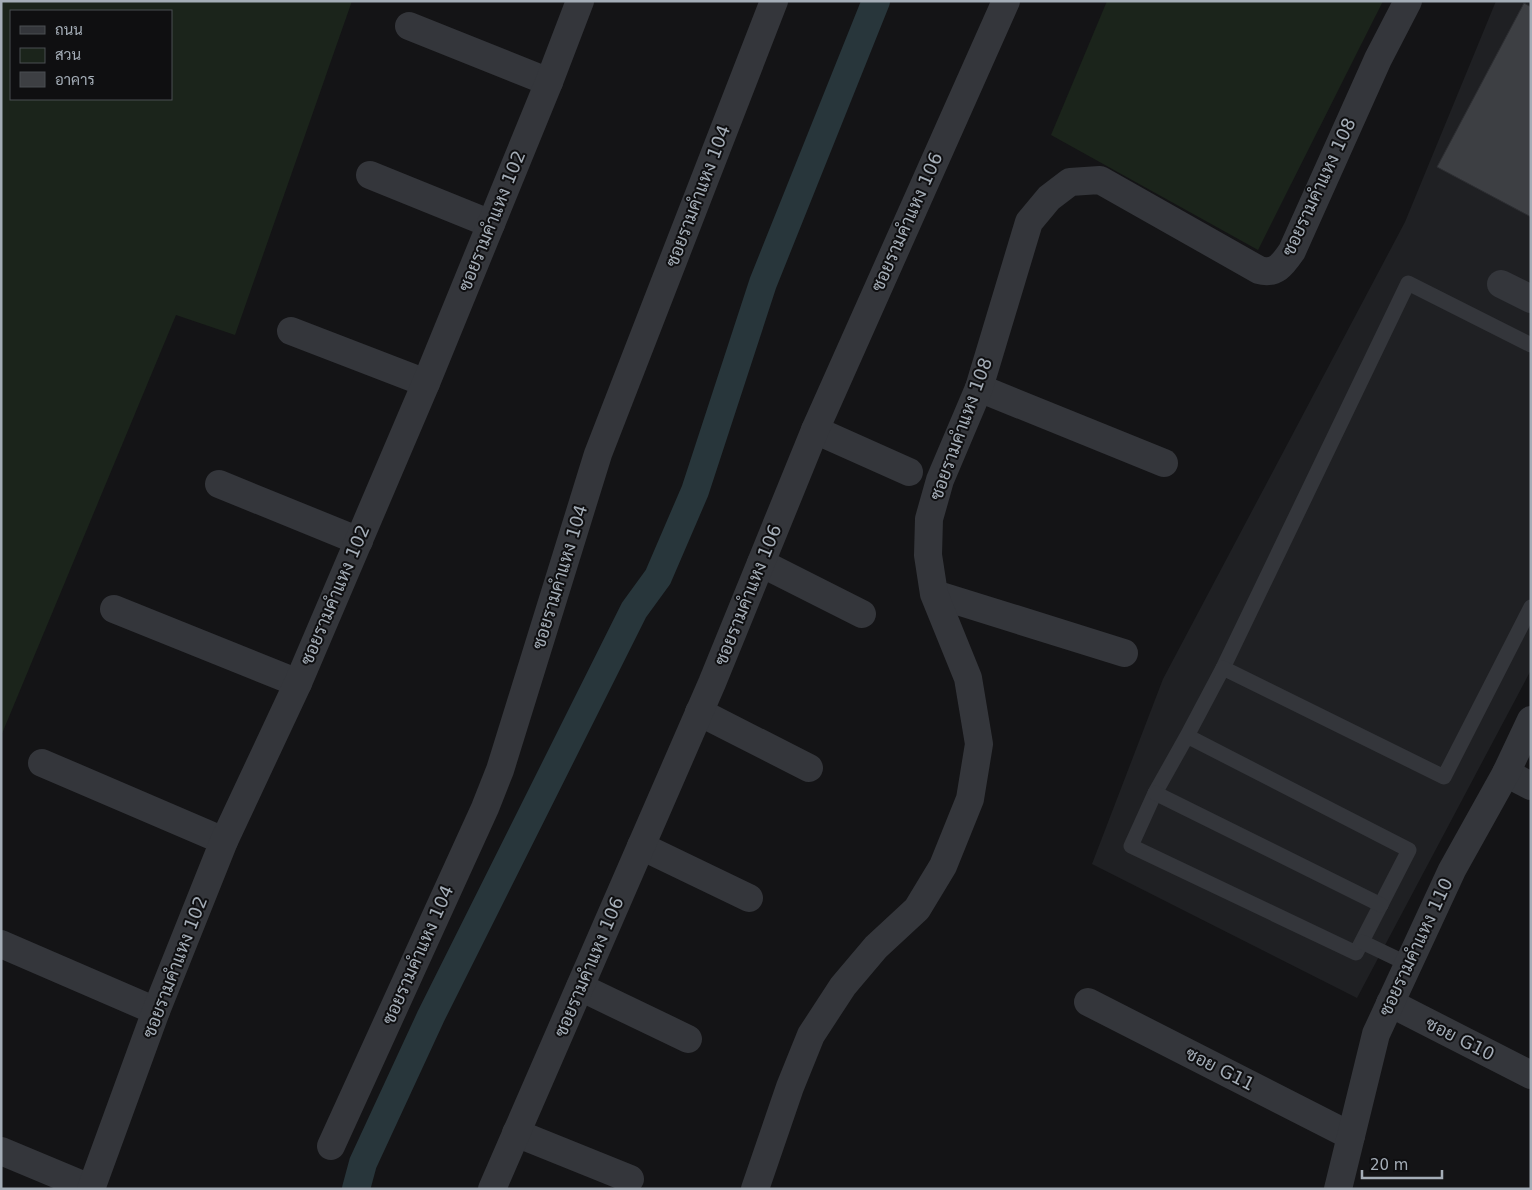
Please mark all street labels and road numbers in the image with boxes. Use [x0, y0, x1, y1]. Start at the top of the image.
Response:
street label: ซอยรามคำแหง 108 [1277, 114, 1360, 259]
street label: ซอยรามคําแหง 104 [661, 122, 734, 270]
street label: ซอยรามคําแหง 102 [454, 147, 529, 294]
street label: ซอยรามคําแหง 106 [866, 149, 947, 295]
street label: ซอยรามคำแหง 108 [925, 355, 996, 503]
street label: ซอยรามคําแหง 104 [528, 502, 592, 652]
street label: ซอยรามคําแหง 106 [710, 521, 785, 668]
street label: ซอยรามคําแหง 102 [296, 522, 374, 668]
street label: ซอยรามคำแหง 110 [1374, 874, 1457, 1019]
street label: ซอยรามคําแหง 104 [377, 882, 458, 1028]
street label: ซอยรามคําแหง 102 [138, 893, 211, 1041]
street label: ซอยรามคําแหง 106 [550, 894, 628, 1040]
street label: ซอย G10 [1422, 1012, 1498, 1065]
street label: ซอย G11 [1182, 1042, 1258, 1095]

